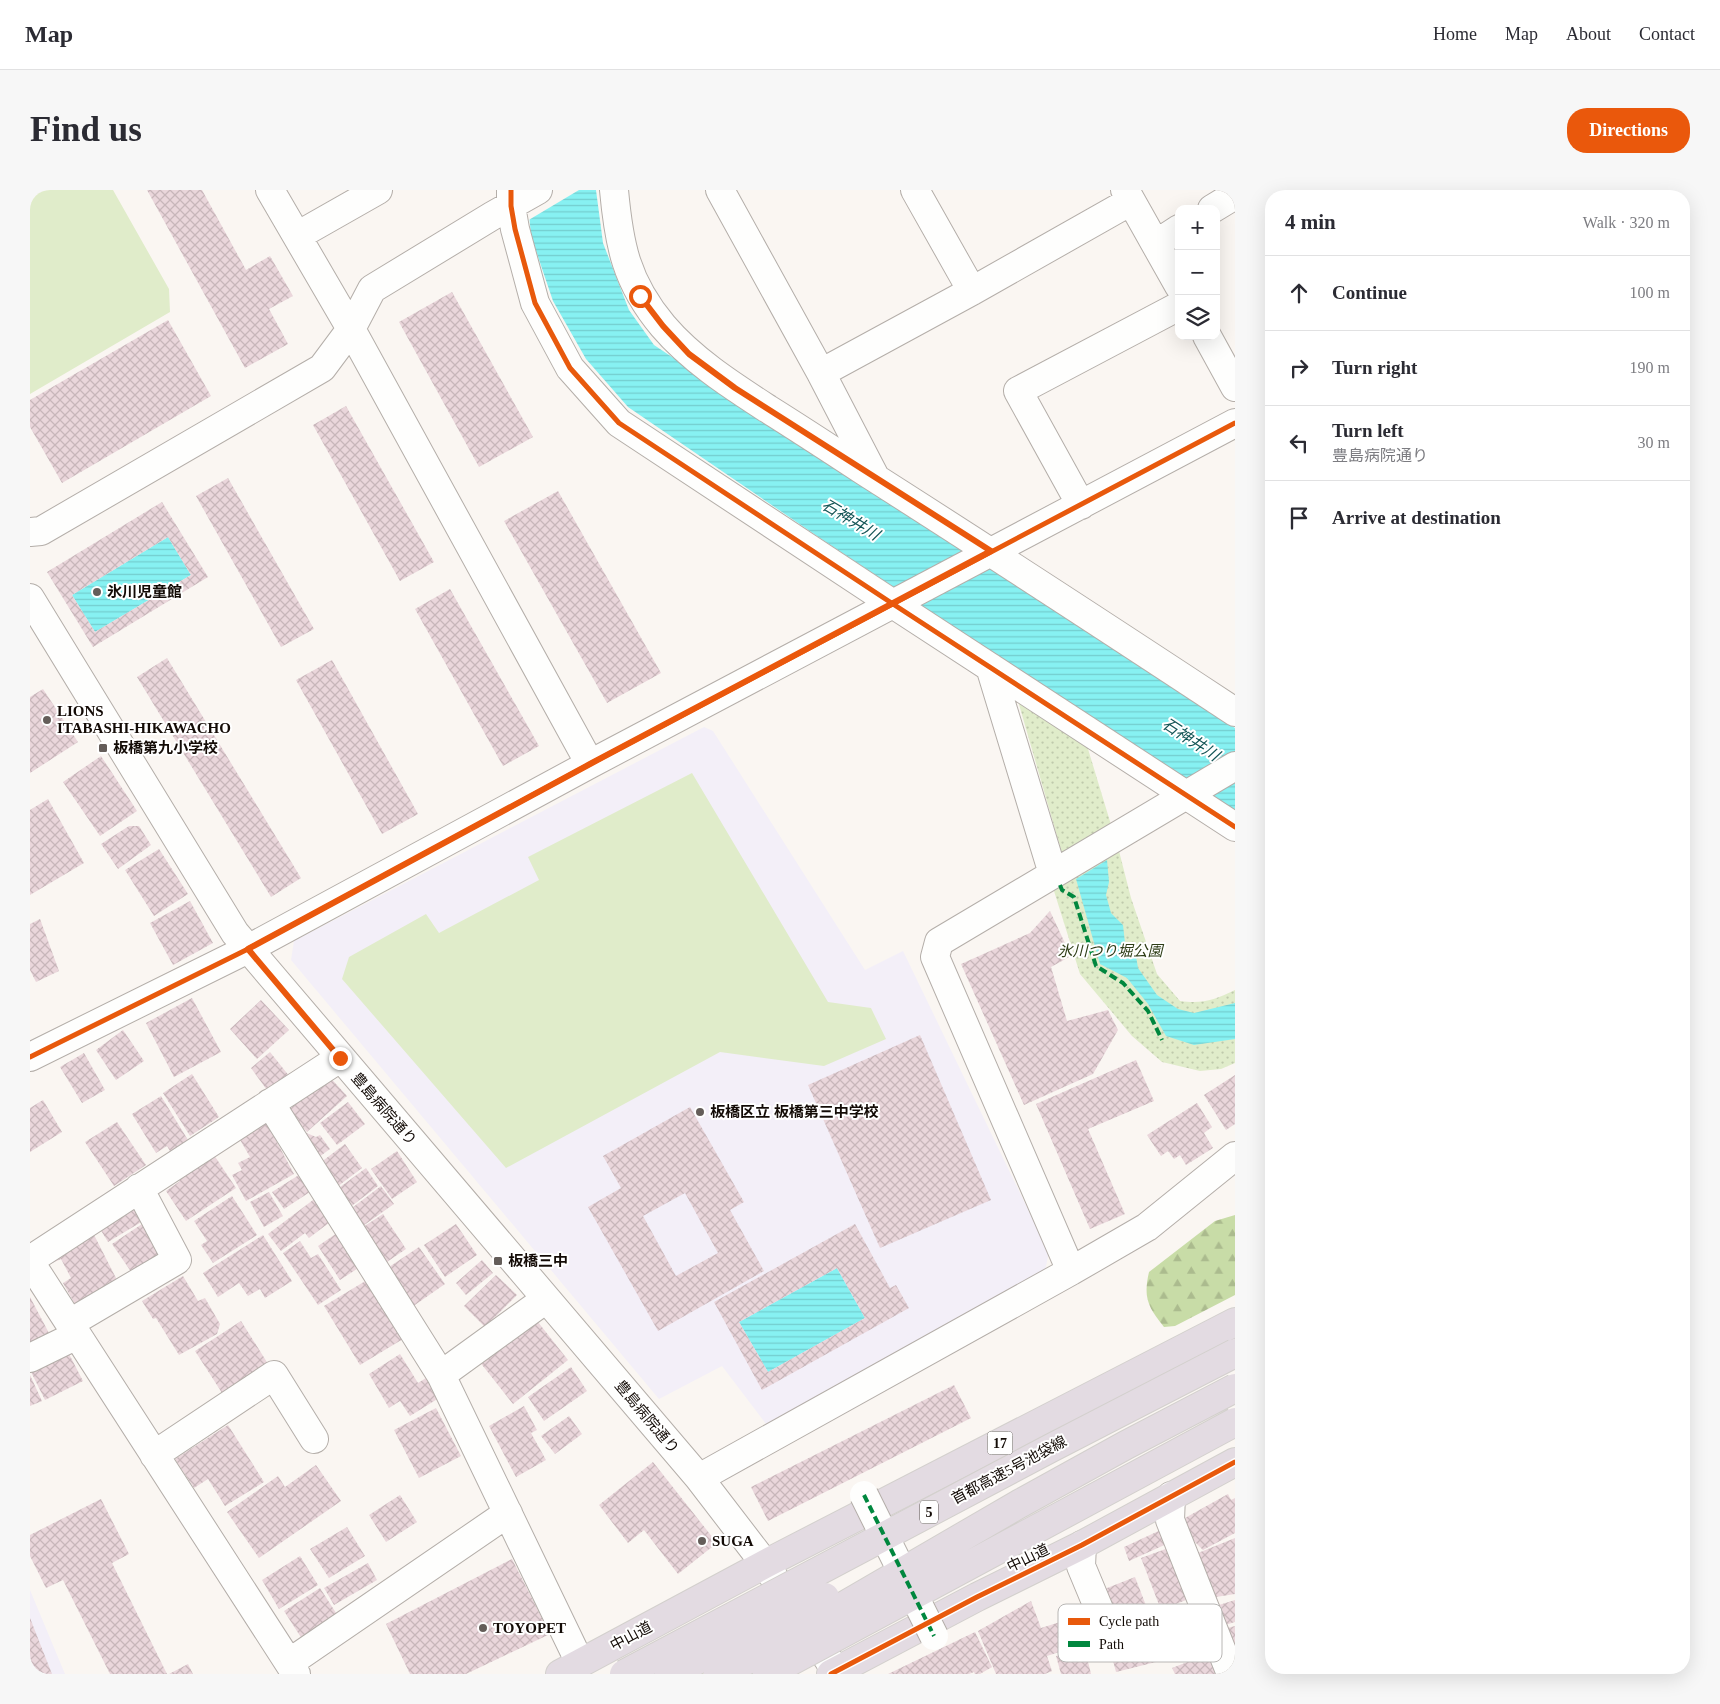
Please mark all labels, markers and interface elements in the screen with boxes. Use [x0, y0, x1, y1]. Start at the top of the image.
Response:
text: Map [25, 21, 73, 47]
text: Home [1433, 24, 1477, 44]
text: Map [1505, 24, 1538, 44]
text: About [1566, 24, 1611, 44]
text: Contact [1639, 24, 1695, 44]
button: Directions [1567, 108, 1690, 153]
text: Find us [30, 110, 142, 149]
map controls [1175, 205, 1220, 340]
button: + [1175, 205, 1220, 250]
text: 4 min [1285, 210, 1336, 234]
text: Walk · 320 m [1583, 214, 1670, 231]
button: − [1175, 250, 1220, 295]
icon: ahead [1285, 279, 1313, 307]
text: Continue [1332, 282, 1407, 303]
text: 100 m [1630, 284, 1670, 301]
route start [629, 285, 652, 308]
button: layers [1175, 295, 1220, 340]
icon: right [1285, 354, 1313, 382]
text: Turn right [1332, 357, 1417, 378]
text: 190 m [1630, 359, 1670, 376]
text: Turn left [1332, 420, 1404, 441]
icon: left [1285, 429, 1313, 457]
text: 30 m [1638, 434, 1670, 451]
text: 豊島病院通り [1332, 447, 1428, 464]
water label: 石神井川 [819, 496, 884, 544]
icon: arrive [1285, 504, 1313, 532]
text: Arrive at destination [1332, 507, 1501, 528]
place label: 氷川児童館 [107, 584, 182, 600]
marker: 氷川児童館 [91, 586, 103, 598]
place label: LIONS ITABASHI-HIKAWACHO [57, 703, 231, 736]
marker: LIONS ITABASHI-HIKAWACHO [41, 714, 53, 726]
water label: 石神井川 [1159, 715, 1224, 765]
place label: 板橋第九小学校 [113, 740, 218, 756]
marker: 板橋第九小学校 [97, 742, 109, 754]
park label: 氷川つり堀公園 [1057, 943, 1164, 959]
route end [329, 1047, 352, 1070]
street label: 豊島病院通り [348, 1070, 420, 1148]
place label: 板橋区立 板橋第三中学校 [710, 1104, 879, 1120]
marker: 板橋区立 板橋第三中学校 [694, 1106, 706, 1118]
place label: 板橋三中 [508, 1253, 568, 1269]
marker: 板橋三中 [492, 1255, 504, 1267]
street label: 豊島病院通り [612, 1377, 682, 1457]
street label: 首都高速5号池袋線 [948, 1432, 1069, 1507]
road number: 17 [988, 1432, 1012, 1454]
road number: 5 [920, 1500, 938, 1524]
place label: SUGA [712, 1533, 754, 1549]
marker: SUGA [696, 1535, 708, 1547]
street label: 中山道 [1004, 1541, 1052, 1575]
legend [1058, 1604, 1222, 1662]
text: Cycle path [1099, 1614, 1159, 1629]
street label: 中山道 [607, 1618, 655, 1654]
place label: TOYOPET [493, 1620, 566, 1636]
marker: TOYOPET [477, 1622, 489, 1634]
text: Path [1099, 1637, 1124, 1652]

